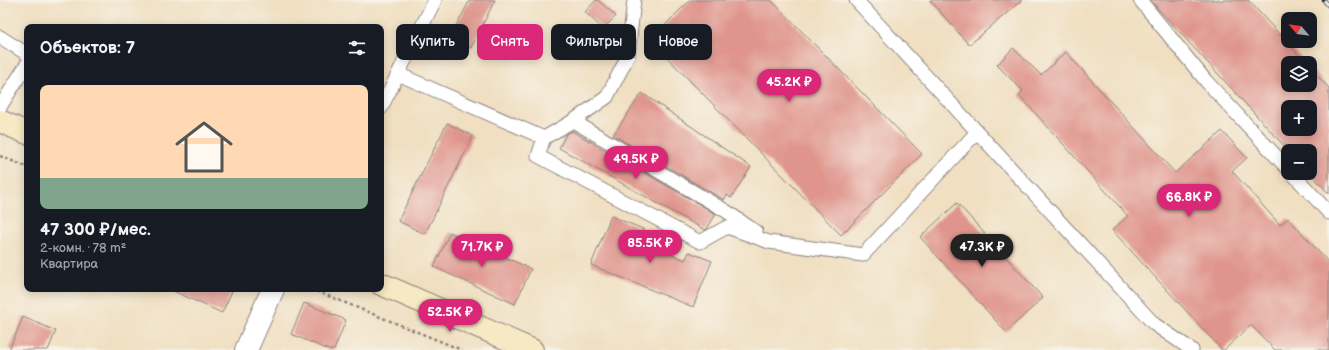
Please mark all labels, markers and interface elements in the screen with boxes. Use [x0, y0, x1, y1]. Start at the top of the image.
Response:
north arrow [1281, 12, 1317, 48]
map controls [1281, 12, 1317, 180]
chip: Купить [396, 24, 469, 60]
chip: Снять [477, 24, 543, 60]
chip: Фильтры [551, 24, 636, 60]
chip: Новое [644, 24, 712, 60]
icon: filters [346, 37, 368, 59]
text: Объектов: 7 [40, 38, 135, 58]
button: layers [1281, 56, 1317, 92]
pin: 45.2K ₽ [752, 69, 826, 103]
text: 45.2K ₽ [766, 74, 812, 90]
button: + [1281, 100, 1317, 136]
icon: home [168, 111, 240, 183]
button: − [1281, 144, 1317, 180]
pin: 49.5K ₽ [599, 146, 673, 180]
text: 49.5K ₽ [613, 151, 659, 167]
pin: 66.8K ₽ [1152, 184, 1226, 218]
text: 66.8K ₽ [1166, 189, 1212, 205]
text: 47 300 ₽/мес. [40, 220, 151, 240]
pin: 85.5K ₽ [613, 230, 687, 264]
pin: 71.7K ₽ [445, 234, 519, 268]
pin: 47.3K ₽ [945, 234, 1019, 268]
text: 85.5K ₽ [627, 235, 673, 251]
text: 71.7K ₽ [461, 239, 503, 255]
text: 47.3K ₽ [959, 239, 1005, 255]
text: 2-комн. · 78 m² [40, 240, 126, 256]
text: Квартира [40, 256, 98, 272]
pin: 52.5K ₽ [413, 299, 487, 333]
text: 52.5K ₽ [427, 304, 473, 320]

